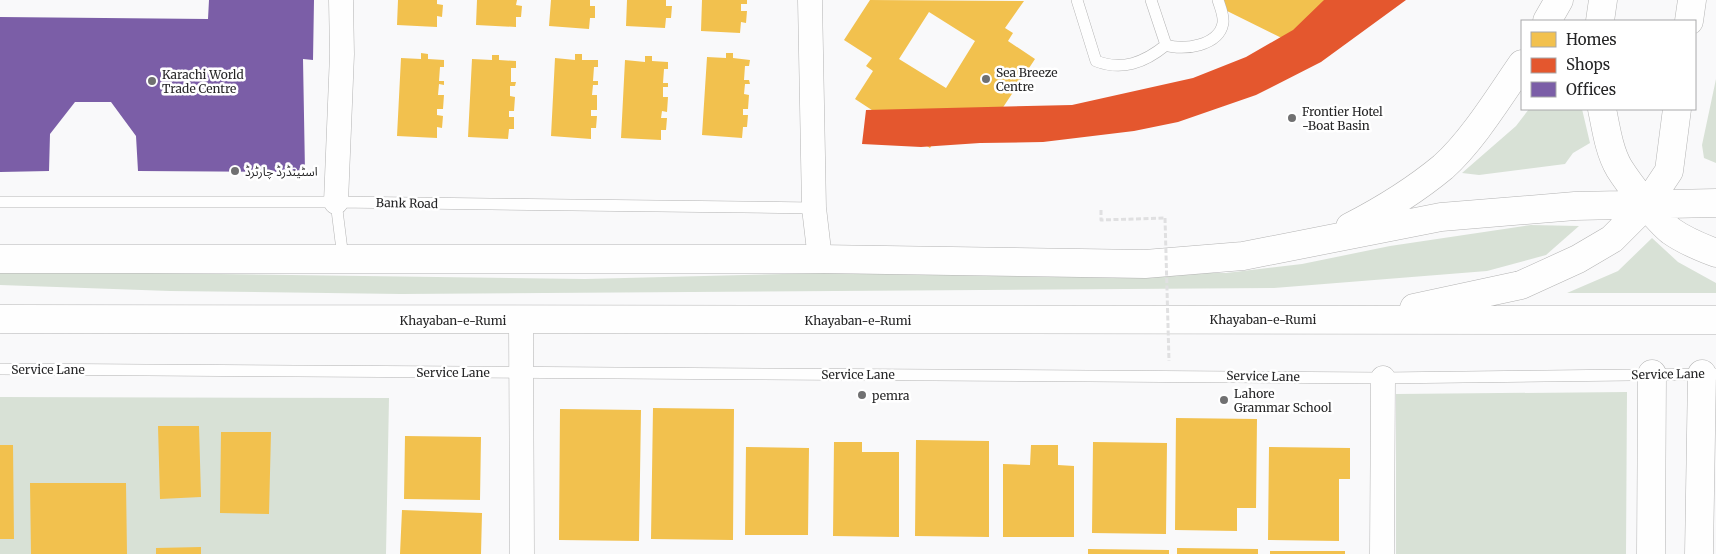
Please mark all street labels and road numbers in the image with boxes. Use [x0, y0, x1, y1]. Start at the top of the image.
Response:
street label: Bank Road [376, 195, 438, 211]
street label: Khayaban-e-Rumi [1210, 312, 1317, 327]
street label: Khayaban-e-Rumi [400, 313, 507, 328]
street label: Khayaban-e-Rumi [805, 313, 912, 328]
street label: Service Lane [11, 362, 85, 377]
street label: Service Lane [416, 365, 490, 380]
street label: Service Lane [1631, 366, 1705, 382]
street label: Service Lane [821, 367, 895, 382]
street label: Service Lane [1226, 368, 1300, 384]

